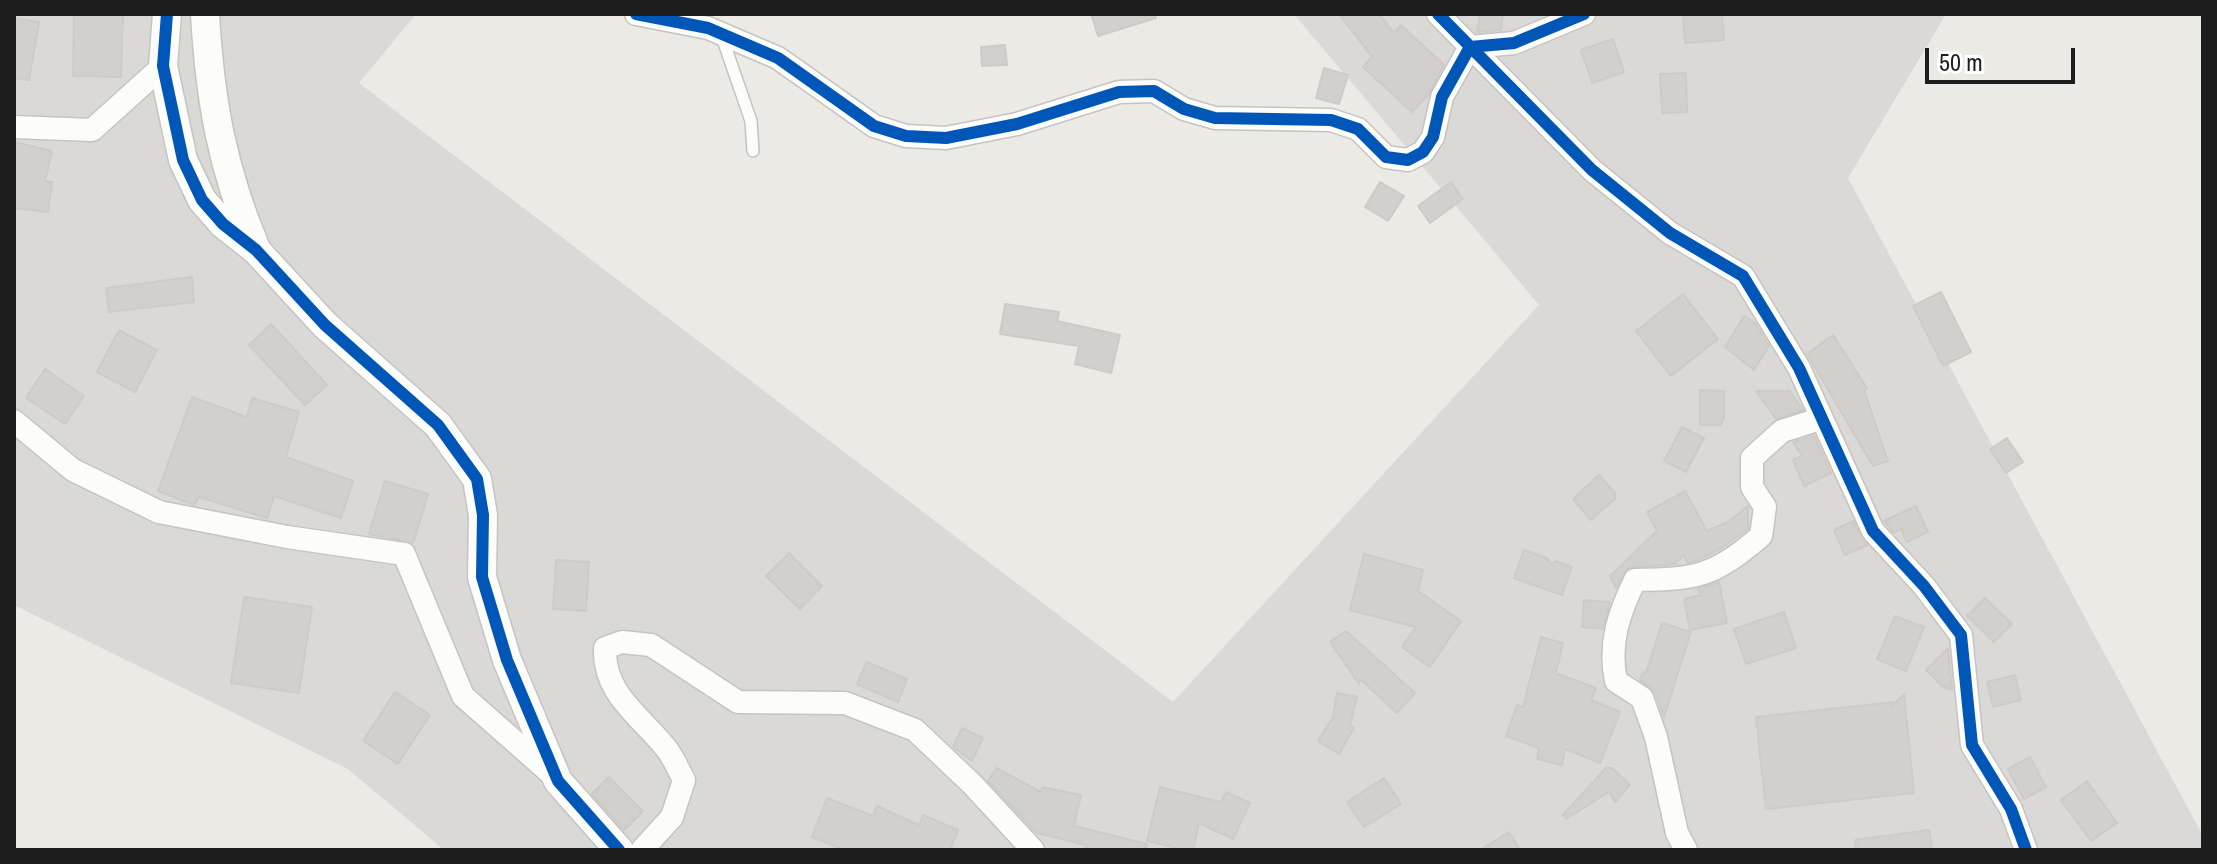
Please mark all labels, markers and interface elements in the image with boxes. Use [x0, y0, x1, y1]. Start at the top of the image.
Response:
scale bar [1929, 32, 2079, 82]
text: 50 m [1939, 46, 1983, 78]

